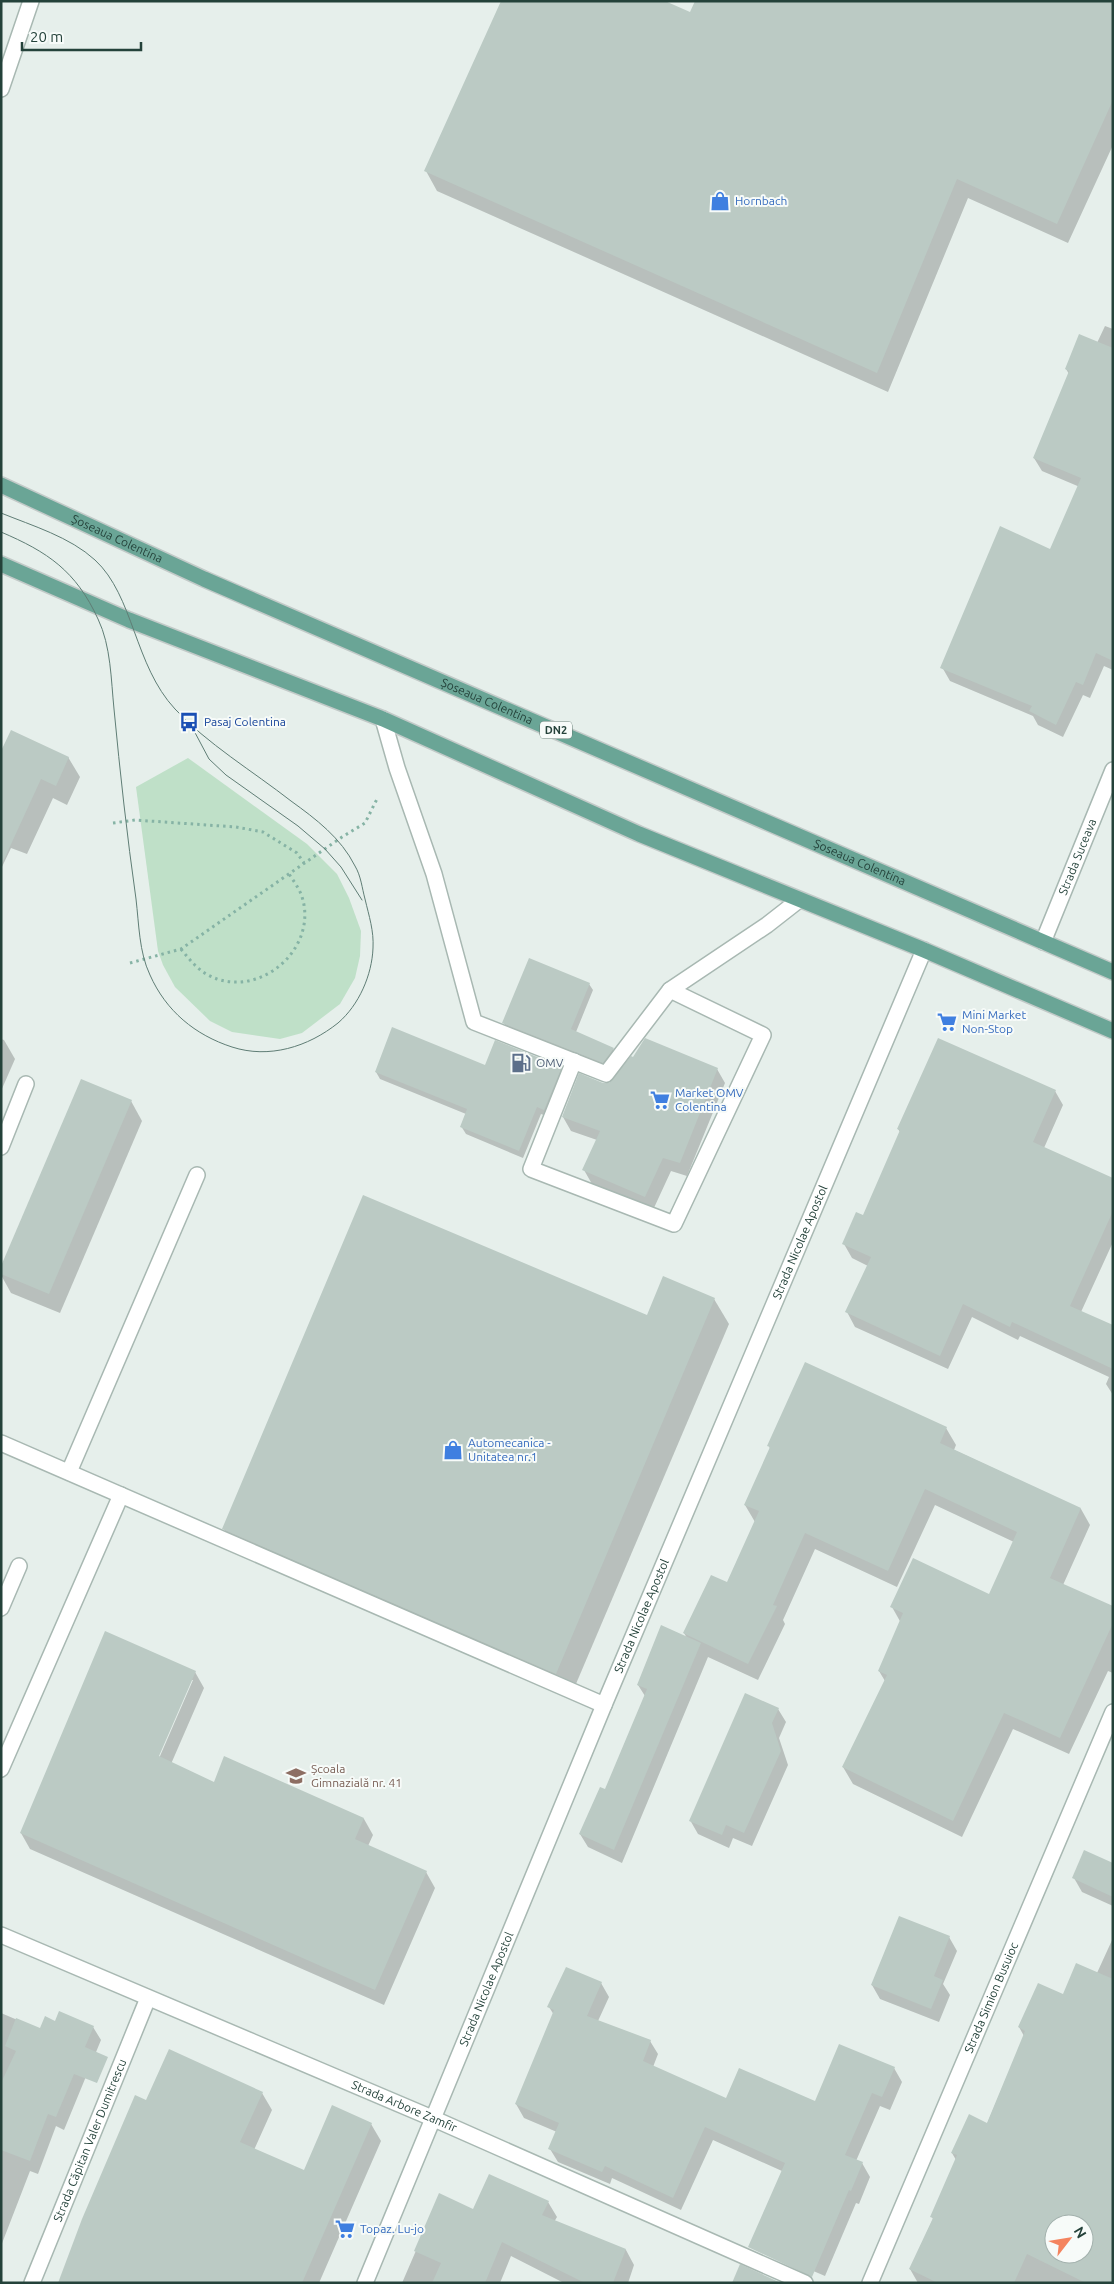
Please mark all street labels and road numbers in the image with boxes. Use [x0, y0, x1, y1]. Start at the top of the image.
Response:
street label: Șoseaua Colentina [70, 512, 165, 565]
street label: Șoseaua Colentina [439, 675, 535, 726]
road number: DN2 [540, 722, 572, 738]
street label: Strada Suceava [1056, 817, 1099, 897]
street label: Șoseaua Colentina [812, 836, 908, 888]
street label: Strada Nicolae Apostol [770, 1183, 830, 1301]
street label: Strada Nicolae Apostol [611, 1557, 671, 1675]
street label: Strada Nicolae Apostol [457, 1930, 515, 2048]
street label: Strada Simion Busuioc [962, 1940, 1020, 2055]
street label: Strada Căpitan Valer Dumitrescu [51, 2057, 129, 2223]
street label: Strada Arbore Zamfir [350, 2078, 459, 2134]

